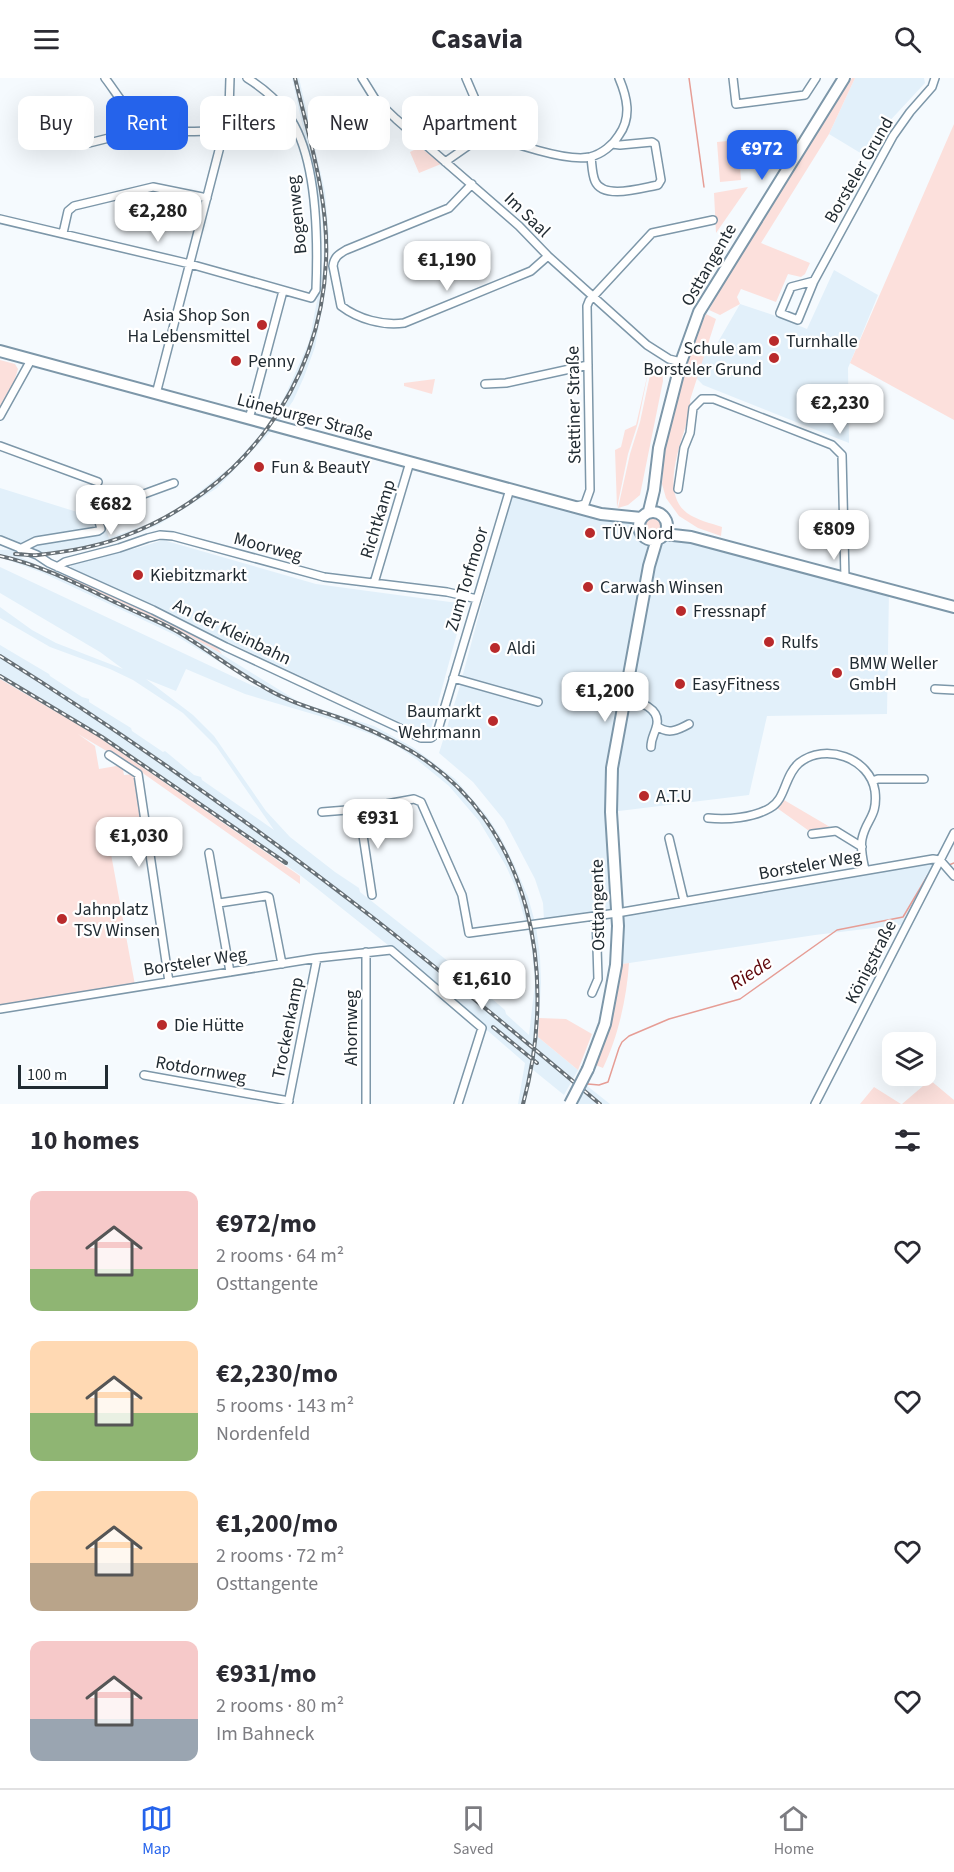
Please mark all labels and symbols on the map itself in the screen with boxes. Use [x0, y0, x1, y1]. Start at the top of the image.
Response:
street label: Borsteler Grund [818, 112, 900, 228]
pin: €972 [726, 130, 798, 181]
street label: Bogenweg [280, 175, 314, 255]
street label: Im Saal [498, 187, 556, 243]
pin: €2,280 [109, 192, 207, 243]
street label: Osttangente [675, 219, 743, 311]
pin: €1,190 [398, 241, 496, 292]
place label: Asia Shop Son Ha Lebensmittel [127, 303, 250, 349]
marker: Asia Shop Son Ha Lebensmittel [255, 318, 269, 332]
place label: Turnhalle [786, 329, 858, 354]
marker: Turnhalle [767, 334, 781, 348]
place label: Schule am Borsteler Grund [643, 336, 762, 382]
street label: Stettiner Straße [560, 346, 588, 464]
place label: Penny [248, 349, 295, 374]
marker: Schule am Borsteler Grund [767, 351, 781, 365]
marker: Penny [229, 354, 243, 368]
pin: €2,230 [791, 384, 889, 435]
street label: Lüneburger Straße [234, 387, 376, 447]
place label: Fun & BeautY [271, 455, 371, 480]
marker: Fun & BeautY [252, 460, 266, 474]
street label: Richtkamp [354, 476, 402, 562]
pin: €682 [75, 485, 147, 536]
pin: €809 [798, 510, 870, 561]
place label: TÜV Nord [602, 521, 674, 546]
street label: Zum Torfmoor [439, 523, 495, 634]
street label: Moorweg [231, 526, 305, 568]
marker: TÜV Nord [583, 526, 597, 540]
place label: Kiebitzmarkt [150, 563, 247, 588]
marker: Kiebitzmarkt [131, 568, 145, 582]
place label: Carwash Winsen [600, 575, 723, 600]
marker: Carwash Winsen [581, 580, 595, 594]
street label: An der Kleinbahn [169, 593, 295, 671]
place label: Fressnapf [693, 599, 766, 624]
marker: Fressnapf [674, 604, 688, 618]
place label: Rulfs [781, 630, 818, 655]
marker: Rulfs [762, 635, 776, 649]
place label: Aldi [507, 636, 536, 661]
marker: Aldi [488, 641, 502, 655]
place label: BMW Weller GmbH [849, 651, 939, 697]
marker: BMW Weller GmbH [830, 666, 844, 680]
pin: €1,200 [556, 672, 654, 723]
place label: EasyFitness [692, 672, 780, 697]
marker: EasyFitness [673, 677, 687, 691]
place label: Baumarkt Wehrmann [398, 699, 481, 745]
marker: Baumarkt Wehrmann [486, 714, 500, 728]
place label: A.T.U [656, 784, 692, 809]
marker: A.T.U [637, 789, 651, 803]
pin: €931 [342, 799, 414, 850]
pin: €1,030 [90, 817, 188, 868]
street label: Borsteler Weg [757, 844, 863, 886]
street label: Osttangente [585, 859, 611, 951]
place label: Jahnplatz TSV Winsen [74, 897, 160, 943]
marker: Jahnplatz TSV Winsen [55, 912, 69, 926]
street label: Königstraße [839, 916, 903, 1008]
street label: Borsteler Weg [142, 942, 248, 982]
water label: Riede [724, 949, 778, 997]
pin: €1,610 [433, 960, 531, 1011]
street label: Trockenkamp [266, 975, 310, 1081]
street label: Ahornweg [339, 990, 364, 1066]
place label: Die Hütte [174, 1013, 244, 1038]
marker: Die Hütte [155, 1018, 169, 1032]
street label: Rotdornweg [154, 1050, 248, 1090]
scale bar [18, 1062, 108, 1090]

